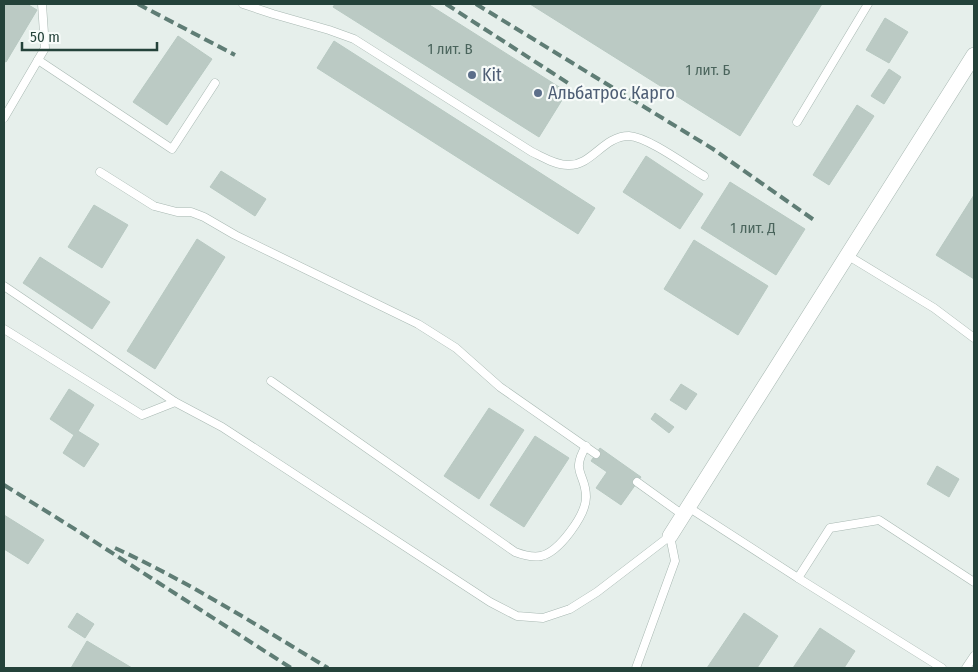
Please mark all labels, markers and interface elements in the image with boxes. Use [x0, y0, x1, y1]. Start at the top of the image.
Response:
scale bar [22, 20, 158, 52]
text: 50 m [30, 28, 60, 46]
house number: 1 лит. В [427, 40, 473, 58]
house number: 1 лит. Б [686, 61, 731, 79]
place label: Kit [482, 64, 502, 86]
marker: Kit [466, 69, 478, 81]
place label: Альбатрос Карго [548, 82, 675, 104]
marker: Альбатрос Карго [532, 87, 544, 99]
house number: 1 лит. Д [730, 219, 776, 237]

